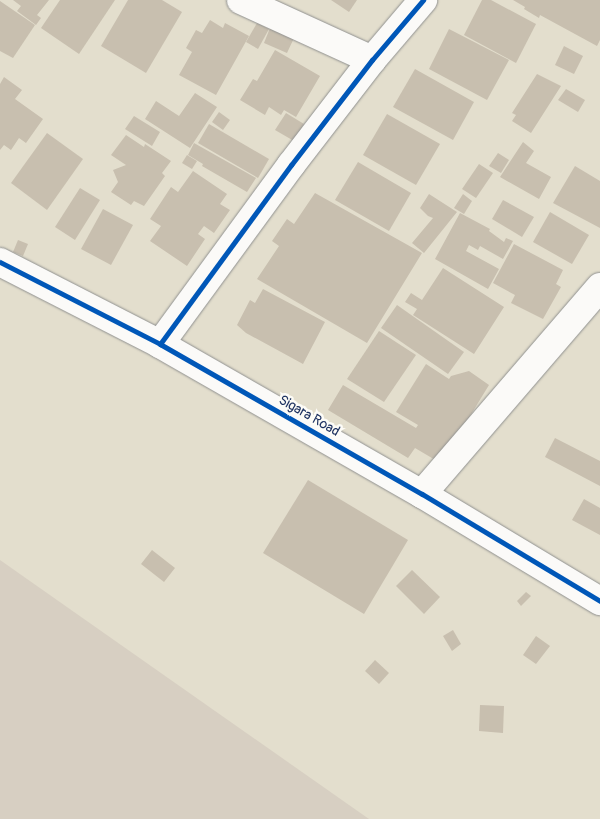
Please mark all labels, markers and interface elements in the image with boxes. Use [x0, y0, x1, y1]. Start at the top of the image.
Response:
street label: Sigara Road [275, 392, 343, 440]

